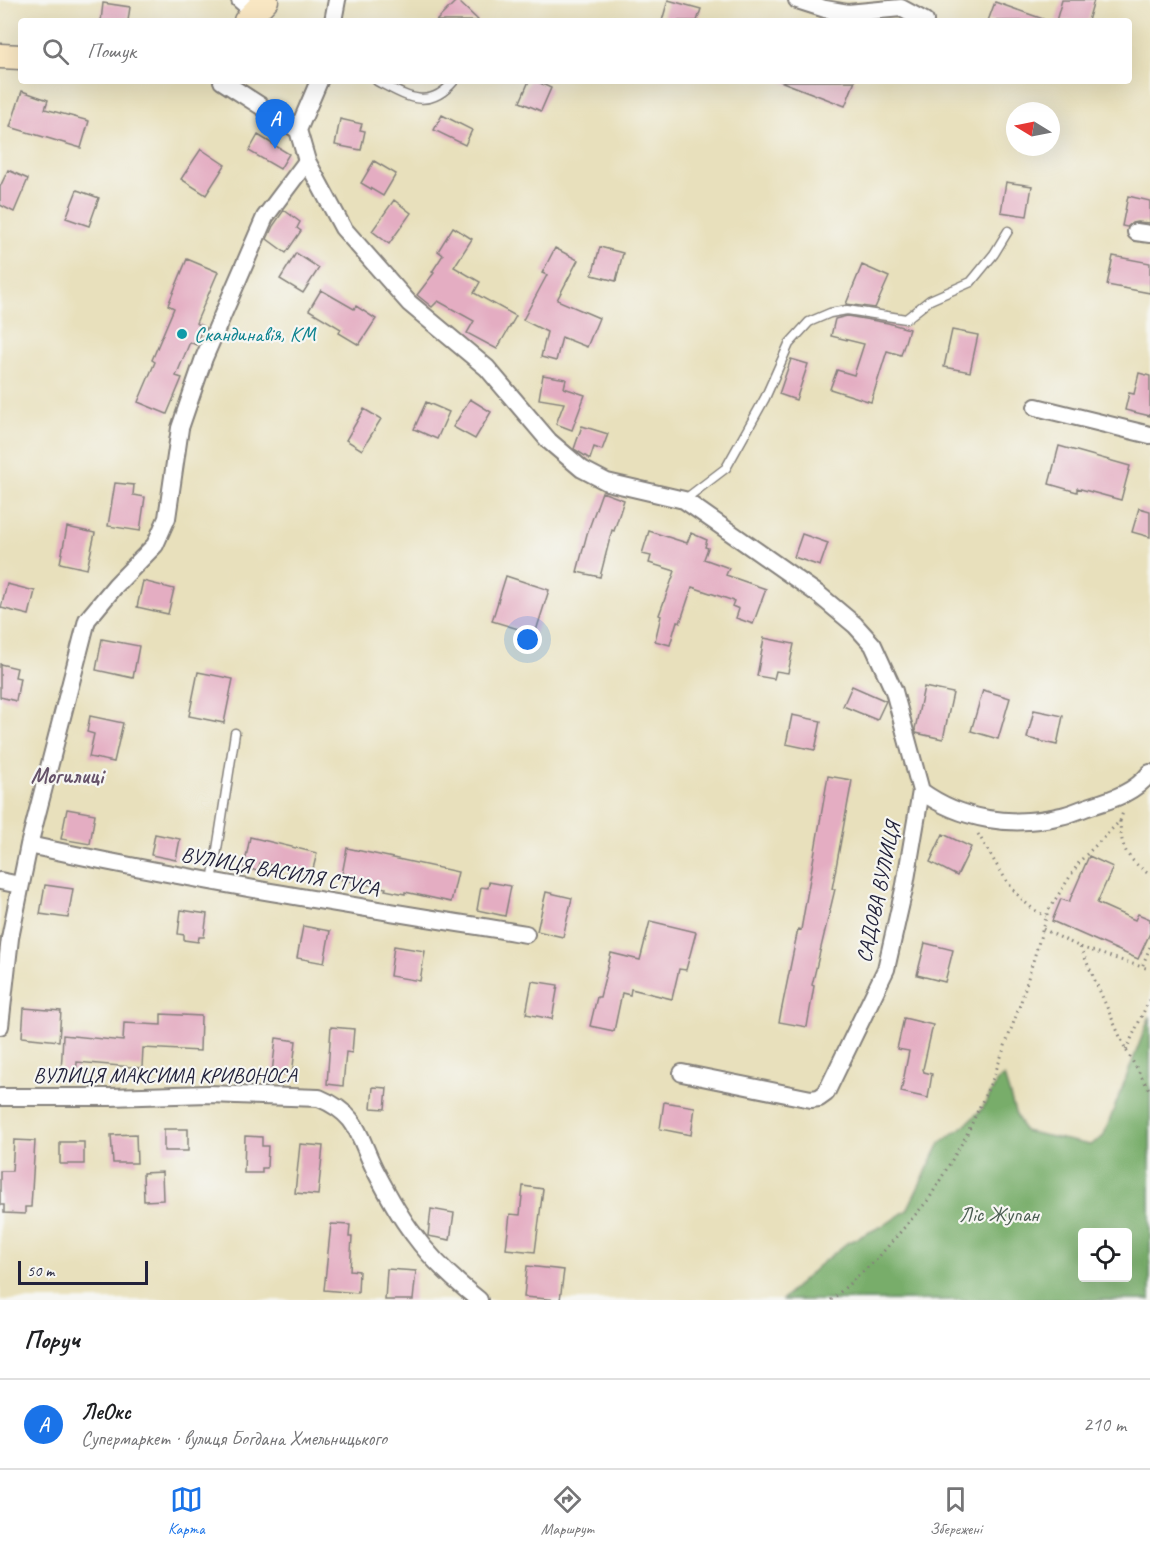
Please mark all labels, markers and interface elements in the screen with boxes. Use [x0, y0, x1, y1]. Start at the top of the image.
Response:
search box [18, 18, 1132, 84]
icon: search [39, 35, 72, 68]
text: Пошук [87, 37, 136, 65]
pin: A [256, 100, 294, 149]
north arrow [1006, 102, 1060, 156]
place label: Скандинавія, КМ [194, 321, 317, 347]
marker: Скандинавія, КМ [175, 327, 189, 341]
your location [513, 625, 542, 654]
district label: Могилиці [31, 762, 106, 790]
street label: САДОВА ВУЛИЦЯ [850, 817, 906, 965]
street label: ВУЛИЦЯ ВАСИЛЯ СТУСА [179, 841, 381, 901]
street label: ВУЛИЦЯ МАКСИМА КРИВОНОСА [33, 1062, 298, 1088]
park label: Ліс Жупан [959, 1201, 1040, 1227]
map controls [1078, 1228, 1132, 1282]
button: locate [1078, 1228, 1132, 1282]
scale bar [18, 1258, 148, 1286]
text: 50 m [27, 1261, 54, 1281]
text: Поруч [24, 1323, 80, 1356]
text: ЛеОкс [81, 1398, 131, 1426]
text: A [38, 1412, 49, 1437]
text: 210 m [1083, 1412, 1126, 1437]
text: Супермаркет · вулиця Богдана Хмельницького [81, 1426, 387, 1451]
tab: Карта [168, 1483, 205, 1539]
tab: Маршрут [541, 1483, 594, 1539]
tab: Збережені [930, 1483, 982, 1539]

